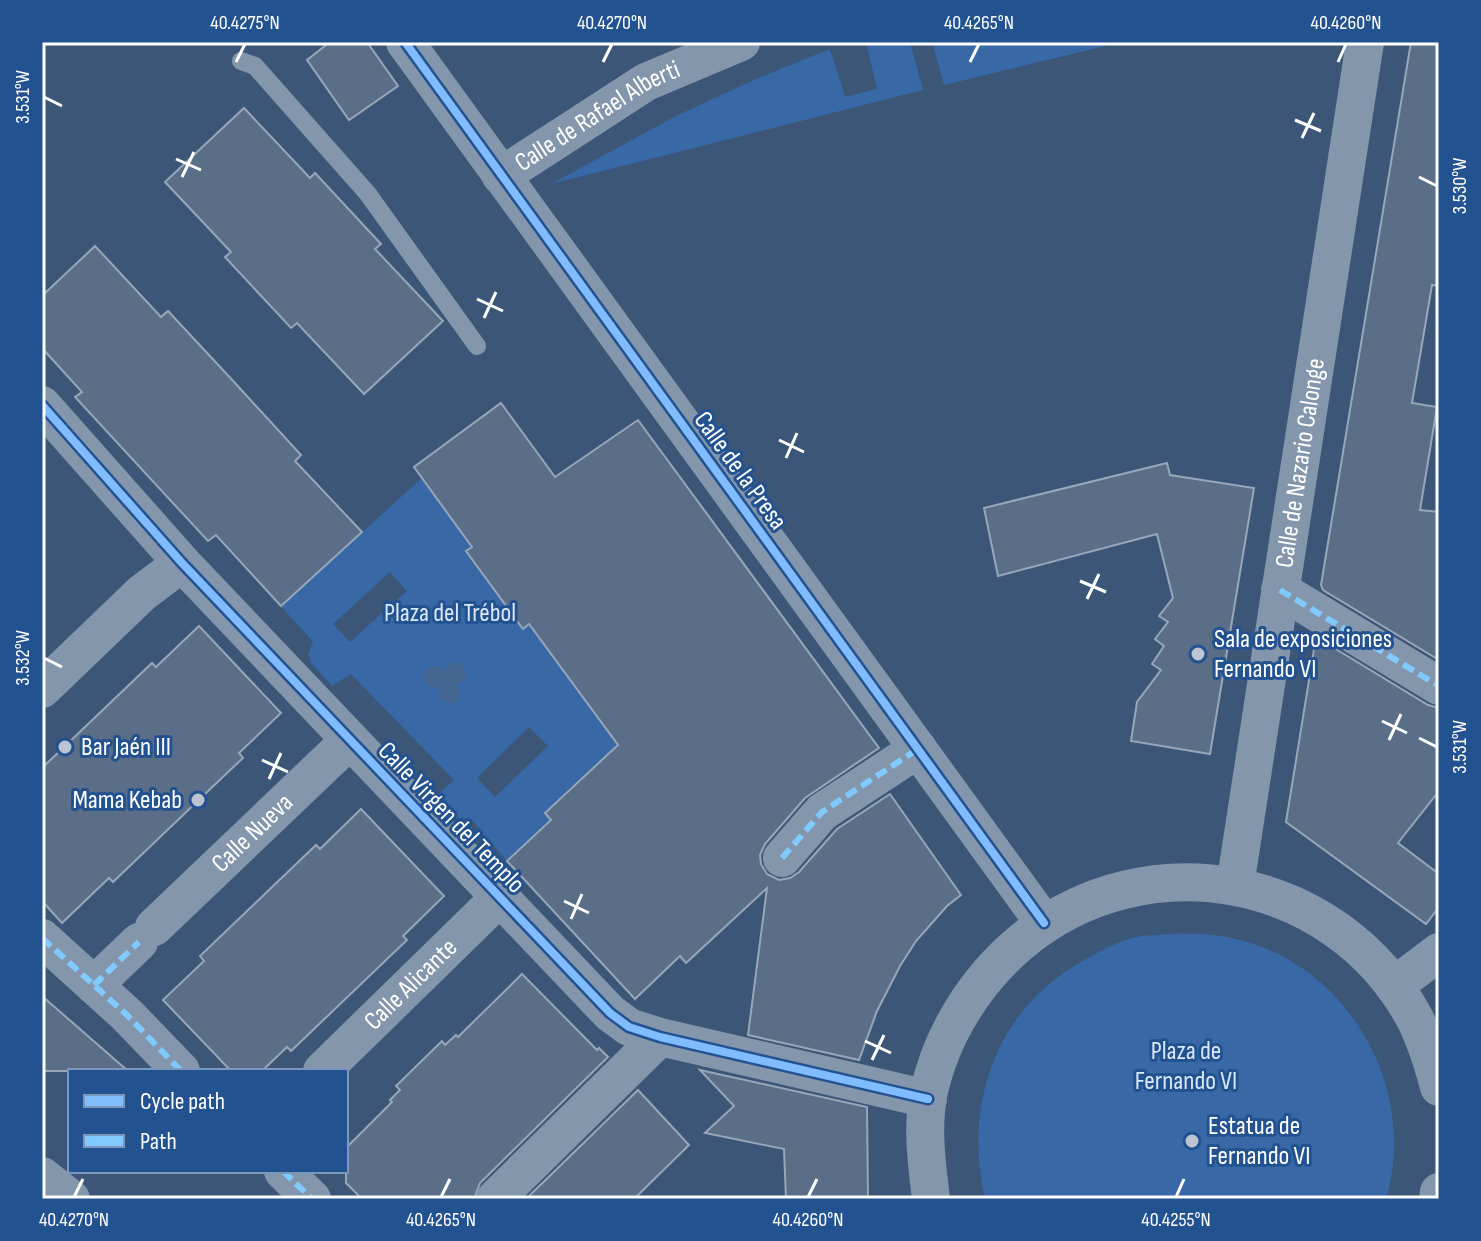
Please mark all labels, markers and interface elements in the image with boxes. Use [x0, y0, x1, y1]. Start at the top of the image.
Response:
text: 40.4275°N [210, 11, 280, 35]
text: 40.4270°N [577, 11, 647, 35]
text: 40.4265°N [944, 11, 1014, 35]
text: 40.4260°N [1311, 11, 1381, 35]
street label: Calle de Rafael Alberti [509, 54, 685, 178]
text: 3.531°W [11, 70, 35, 124]
text: 3.530°W [1448, 158, 1472, 214]
street label: Calle de Nazario Calonge [1269, 356, 1332, 570]
street label: Calle de la Presa [687, 406, 793, 536]
park label: Plaza del Trébol [384, 598, 516, 629]
place label: Sala de exposiciones Fernando VI [1214, 624, 1392, 685]
text: 3.532°W [11, 630, 35, 686]
marker: Sala de exposiciones Fernando VI [1189, 645, 1207, 663]
text: 3.531°W [1448, 720, 1472, 774]
place label: Bar Jaén III [81, 732, 171, 763]
street label: Calle Virgen del Templo [371, 736, 531, 900]
marker: Bar Jaén III [56, 738, 74, 756]
place label: Mama Kebab [72, 785, 182, 816]
street label: Calle Nueva [205, 787, 299, 879]
marker: Mama Kebab [189, 791, 207, 809]
street label: Calle Alicante [358, 932, 464, 1037]
park label: Plaza de Fernando VI [1135, 1036, 1237, 1097]
legend [68, 1069, 348, 1173]
text: Cycle path [140, 1087, 225, 1116]
place label: Estatua de Fernando VI [1208, 1111, 1310, 1172]
text: Path [140, 1127, 177, 1156]
marker: Estatua de Fernando VI [1183, 1132, 1201, 1150]
text: 40.4270°N [39, 1208, 109, 1232]
text: 40.4265°N [406, 1208, 476, 1232]
text: 40.4260°N [773, 1208, 843, 1232]
text: 40.4255°N [1141, 1208, 1211, 1232]

